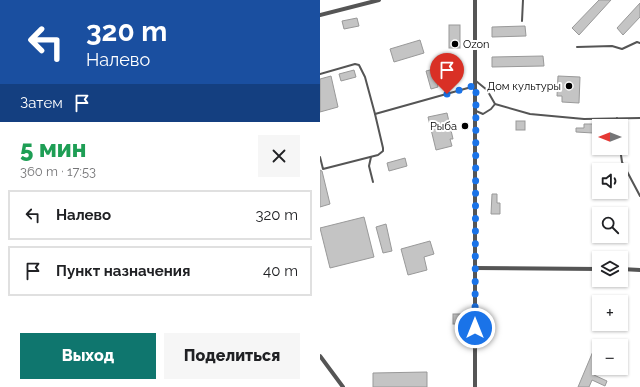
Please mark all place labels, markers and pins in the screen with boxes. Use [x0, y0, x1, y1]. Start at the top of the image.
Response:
place label: Ozon [463, 38, 490, 51]
marker: Ozon [450, 39, 460, 49]
pin [430, 53, 464, 94]
place label: Дом культуры [487, 80, 561, 93]
marker: Дом культуры [564, 81, 574, 91]
place label: Рыба [430, 120, 457, 133]
marker: Рыба [460, 121, 470, 131]

